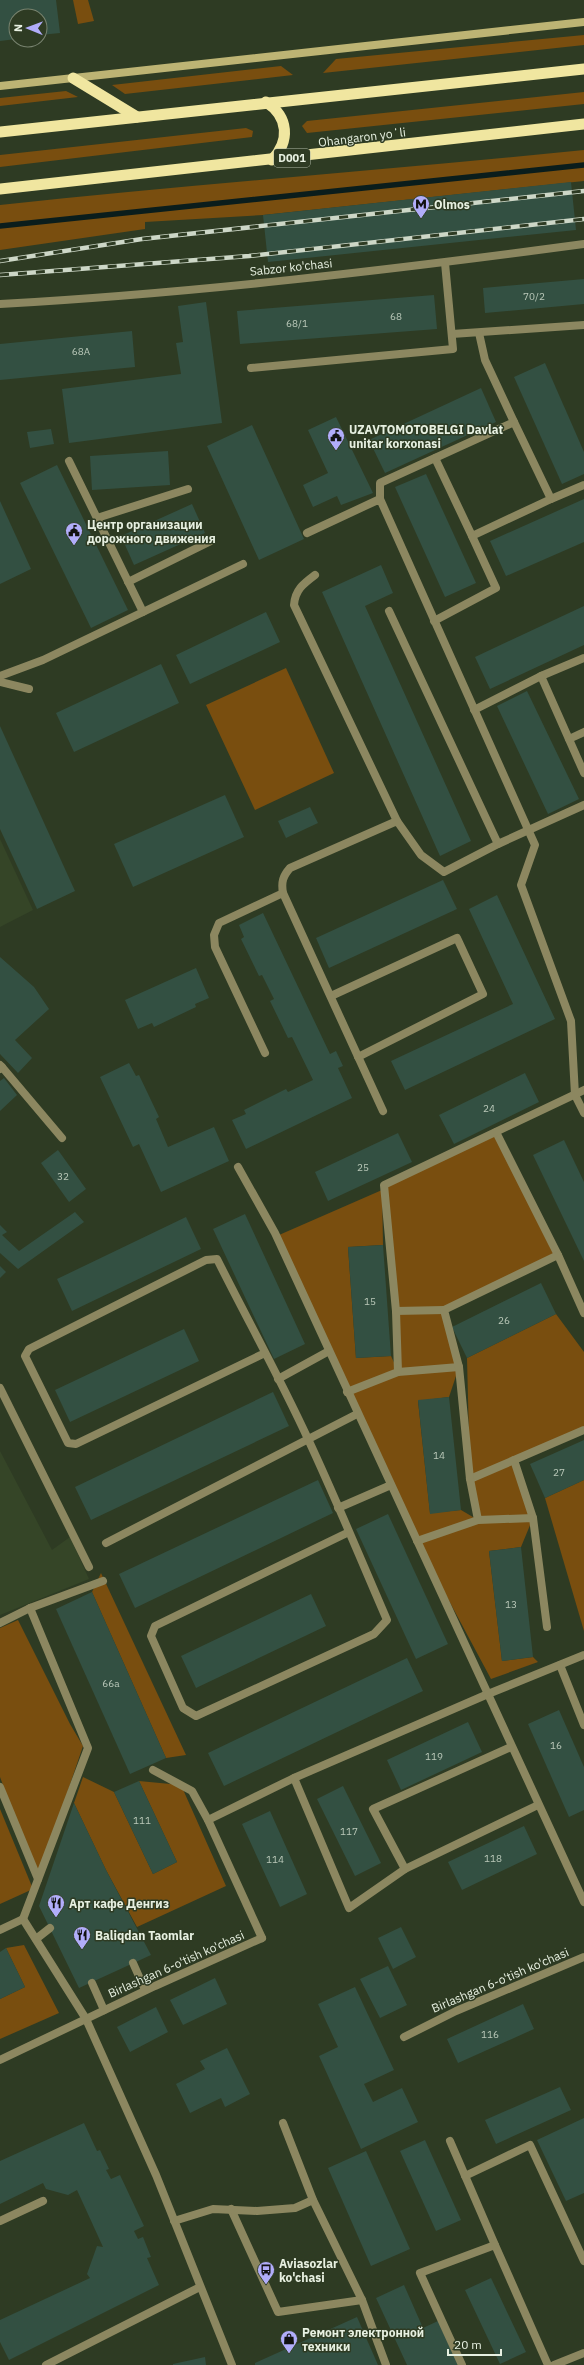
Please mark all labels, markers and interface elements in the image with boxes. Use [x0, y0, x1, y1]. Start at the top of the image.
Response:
north arrow [8, 8, 48, 48]
text: N [11, 24, 25, 32]
street label: Ohangaron yoʻli [317, 124, 407, 150]
road number: D001 [274, 149, 310, 167]
metro station icon: Olmos [411, 194, 431, 219]
place label: Olmos [434, 197, 470, 212]
street label: Sabzor ko'chasi [249, 255, 333, 279]
house number: 70/2 [523, 290, 545, 303]
house number: 68 [390, 310, 402, 323]
house number: 68/1 [286, 317, 308, 330]
house number: 68А [72, 345, 91, 358]
place label: UZAVTOMOTOBELGI Davlat unitar korxonasi [349, 422, 503, 451]
public building icon: UZAVTOMOTOBELGI Davlat unitar korxonasi [326, 426, 346, 451]
place label: Центр организации дорожного движения [87, 517, 216, 546]
public building icon: Центр организации дорожного движения [64, 521, 84, 546]
house number: 24 [483, 1102, 495, 1115]
house number: 25 [357, 1161, 369, 1174]
house number: 32 [57, 1170, 69, 1183]
house number: 15 [364, 1295, 376, 1308]
house number: 26 [498, 1314, 510, 1327]
house number: 14 [433, 1449, 445, 1462]
house number: 27 [553, 1466, 565, 1479]
house number: 13 [505, 1598, 517, 1611]
house number: 66а [102, 1677, 120, 1690]
house number: 16 [550, 1739, 562, 1752]
house number: 119 [425, 1750, 443, 1763]
house number: 111 [133, 1814, 151, 1827]
house number: 117 [340, 1825, 358, 1838]
house number: 118 [484, 1852, 502, 1865]
house number: 114 [266, 1853, 284, 1866]
restaurant icon: Арт кафе Денгиз [46, 1893, 66, 1918]
place label: Арт кафе Денгиз [69, 1896, 169, 1911]
restaurant icon: Baliqdan Taomlar [72, 1925, 92, 1950]
street label: Birlashgan 6-o'tish ko'chasi [106, 1927, 246, 2001]
place label: Baliqdan Taomlar [95, 1928, 194, 1943]
street label: Birlashgan 6-o'tish ko'chasi [429, 1944, 571, 2016]
house number: 116 [481, 2028, 499, 2041]
place label: Aviasozlar ko'chasi [279, 2256, 338, 2285]
bus stop icon: Aviasozlar ko'chasi [256, 2260, 276, 2285]
place label: Ремонт электронной техники [302, 2325, 424, 2354]
shop icon: Ремонт электронной техники [279, 2329, 299, 2354]
scale bar [448, 2331, 501, 2357]
text: 20 m [454, 2337, 482, 2352]

